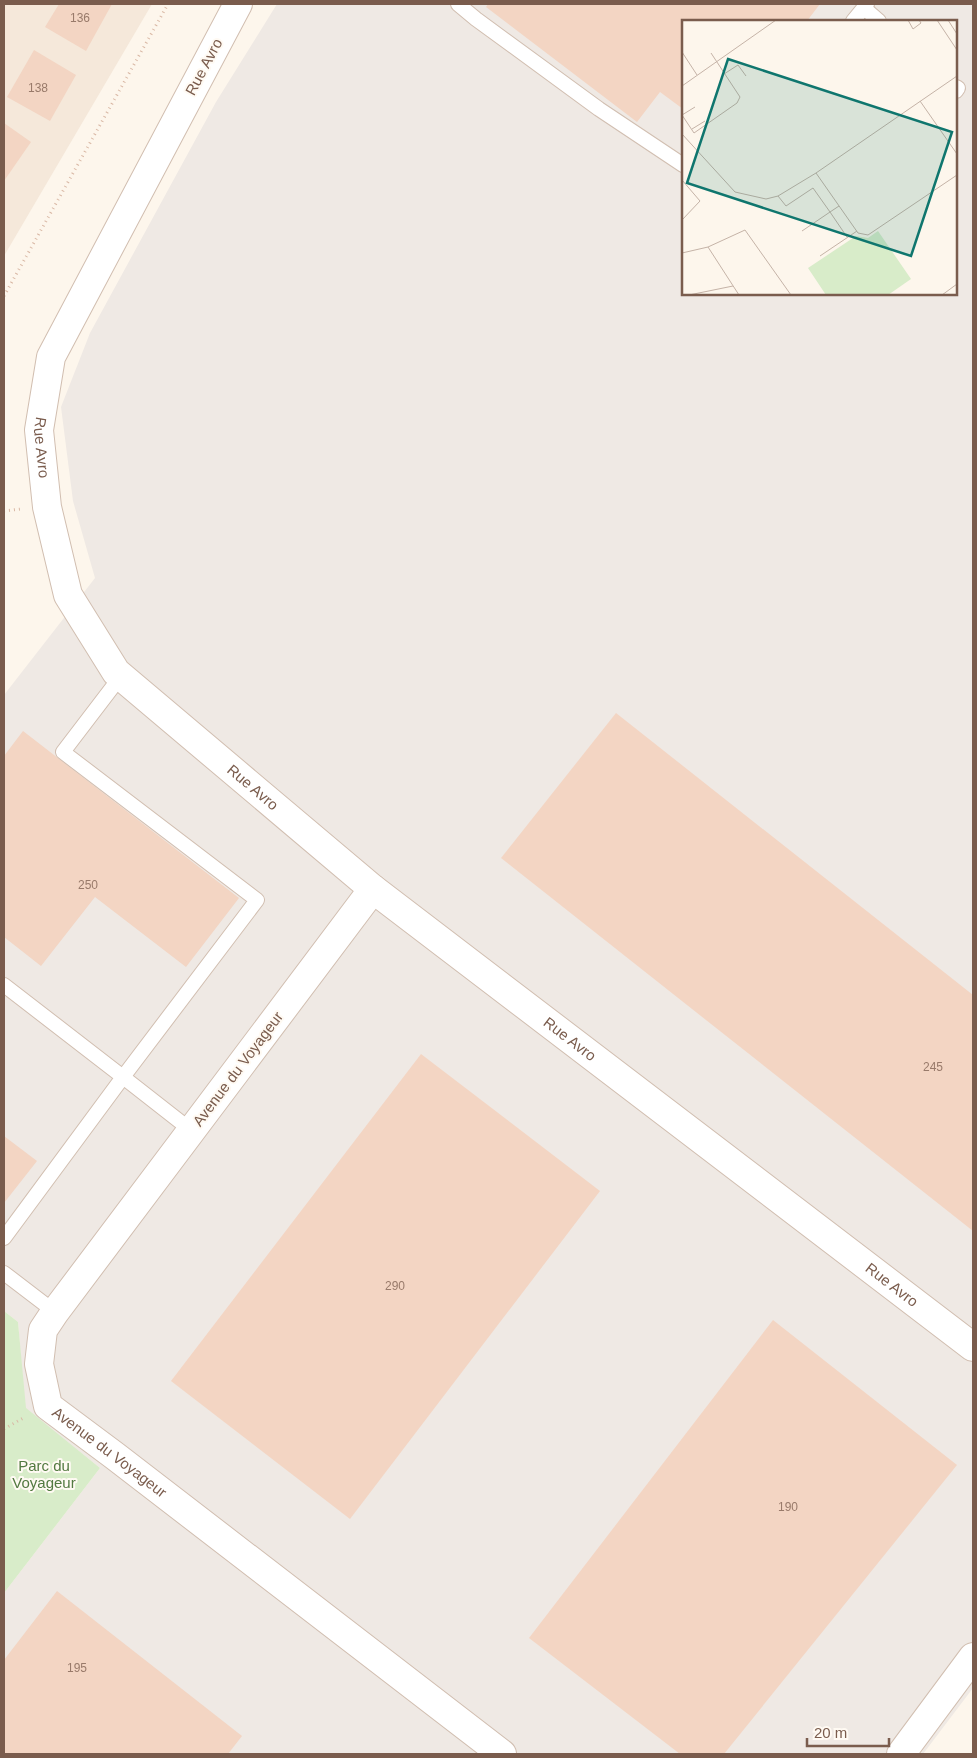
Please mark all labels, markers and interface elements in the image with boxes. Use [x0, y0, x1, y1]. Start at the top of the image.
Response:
house number: 136 [70, 11, 90, 25]
inset map [682, 20, 957, 295]
street label: Rue Avro [182, 36, 225, 98]
house number: 138 [28, 81, 48, 95]
street label: Rue Avro [31, 416, 53, 479]
street label: Rue Avro [224, 761, 282, 813]
house number: 250 [78, 878, 98, 892]
street label: Avenue du Voyageur [189, 1008, 286, 1129]
street label: Rue Avro [541, 1013, 600, 1064]
house number: 245 [923, 1060, 943, 1074]
street label: Rue Avro [862, 1259, 922, 1310]
house number: 290 [385, 1279, 405, 1293]
street label: Avenue du Voyageur [49, 1403, 170, 1501]
park label: Parc du Voyageur [12, 1457, 76, 1491]
house number: 190 [778, 1500, 798, 1514]
house number: 195 [67, 1661, 87, 1675]
scale bar [807, 1716, 890, 1748]
text: 20 m [814, 1724, 847, 1741]

